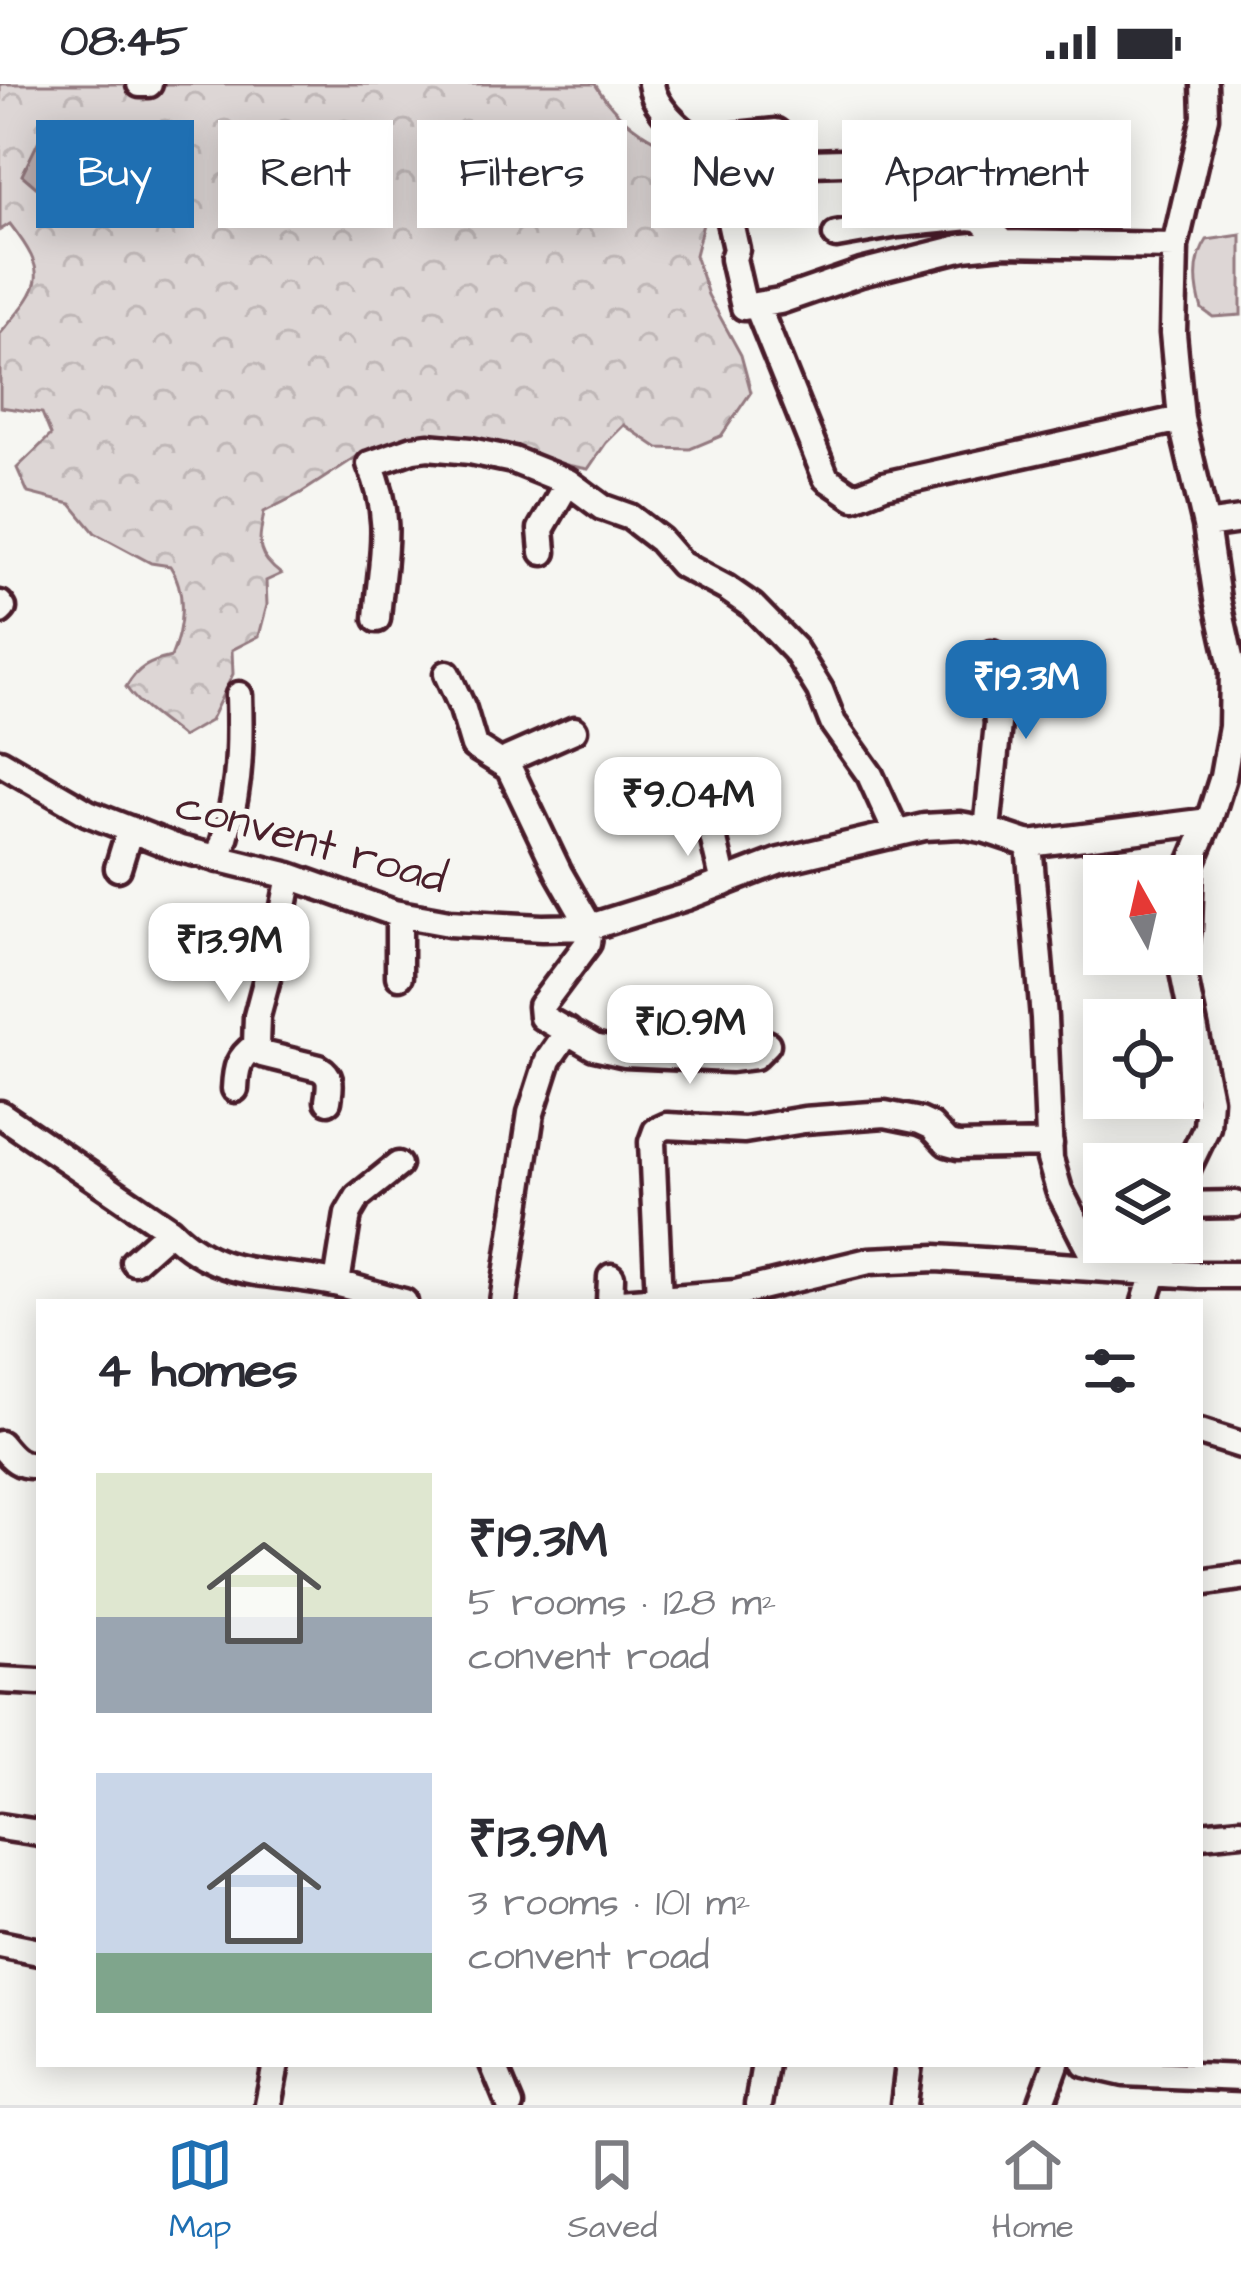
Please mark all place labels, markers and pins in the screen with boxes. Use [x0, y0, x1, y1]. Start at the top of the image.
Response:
pin: ₹19.3M [928, 640, 1124, 742]
pin: ₹9.04M [590, 757, 786, 859]
pin: ₹13.9M [131, 903, 327, 1005]
pin: ₹10.9M [592, 985, 788, 1087]

